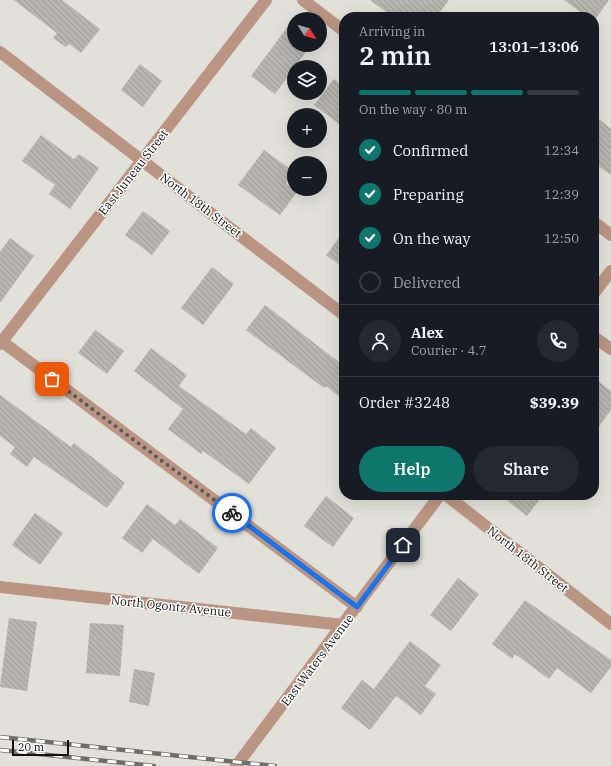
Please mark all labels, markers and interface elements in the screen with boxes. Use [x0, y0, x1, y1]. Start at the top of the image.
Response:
north arrow [287, 12, 327, 52]
map controls [287, 12, 327, 196]
text: Arriving in [359, 23, 425, 40]
text: 13:01–13:06 [489, 37, 579, 56]
text: 2 min [359, 38, 431, 72]
button: layers [287, 60, 327, 100]
text: On the way · 80 m [359, 101, 467, 118]
button: + [287, 108, 327, 148]
street label: East Juneau Street [95, 126, 171, 218]
icon: check [359, 139, 381, 161]
text: Confirmed [393, 141, 468, 160]
text: 12:34 [544, 142, 579, 159]
button: − [287, 156, 327, 196]
street label: North 18th Street [157, 169, 245, 241]
icon: check [359, 183, 381, 205]
text: Preparing [393, 185, 464, 204]
text: 12:39 [544, 186, 579, 203]
icon: check [359, 227, 381, 249]
text: On the way [393, 229, 471, 248]
text: 12:50 [544, 230, 579, 247]
text: Delivered [393, 273, 461, 292]
button: person [359, 320, 401, 362]
button: phone [537, 320, 579, 362]
text: Alex [411, 323, 443, 342]
text: Courier · 4.7 [411, 342, 487, 359]
pin [35, 362, 69, 396]
icon: bag [41, 368, 63, 390]
text: Order #3248 [359, 393, 450, 412]
text: $39.39 [530, 393, 579, 412]
button: Help [359, 446, 465, 492]
button: Share [473, 446, 579, 492]
courier [212, 493, 252, 533]
icon: bike [221, 502, 243, 524]
street label: North 18th Street [485, 523, 571, 595]
pin [386, 528, 420, 562]
icon: home [392, 534, 414, 556]
street label: North Ogontz Avenue [110, 592, 232, 620]
street label: East Waters Avenue [278, 611, 356, 709]
scale bar [12, 738, 69, 757]
text: 20 m [18, 740, 44, 754]

